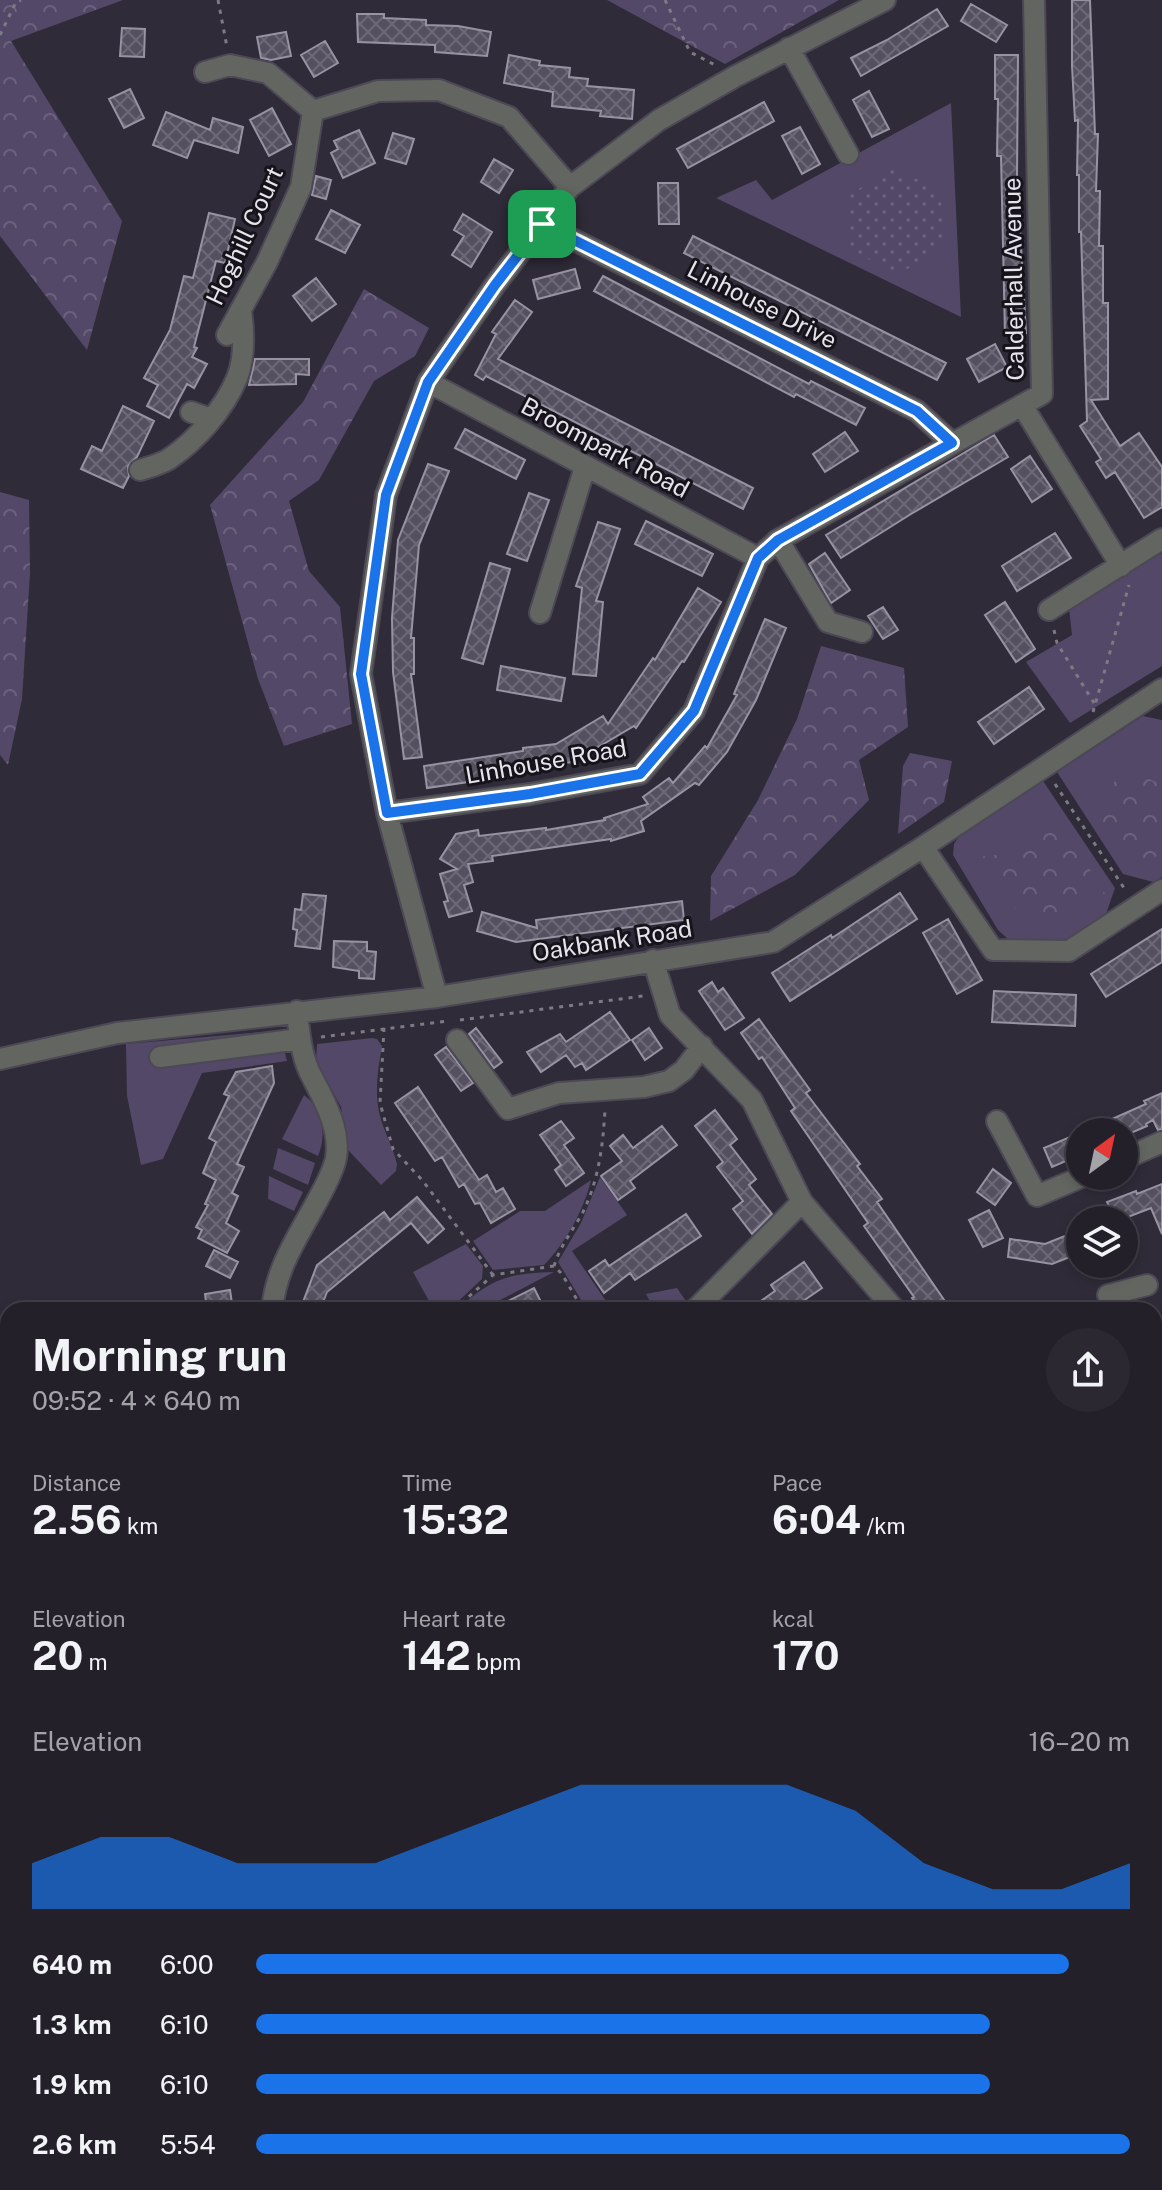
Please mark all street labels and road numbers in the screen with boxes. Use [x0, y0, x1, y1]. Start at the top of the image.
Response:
street label: Hoghill Court [200, 162, 288, 309]
street label: Calderhall Avenue [997, 177, 1029, 381]
street label: Linhouse Drive [683, 254, 842, 354]
street label: Broompark Road [517, 391, 694, 503]
street label: Linhouse Road [463, 733, 629, 789]
street label: Oakbank Road [530, 914, 694, 966]

